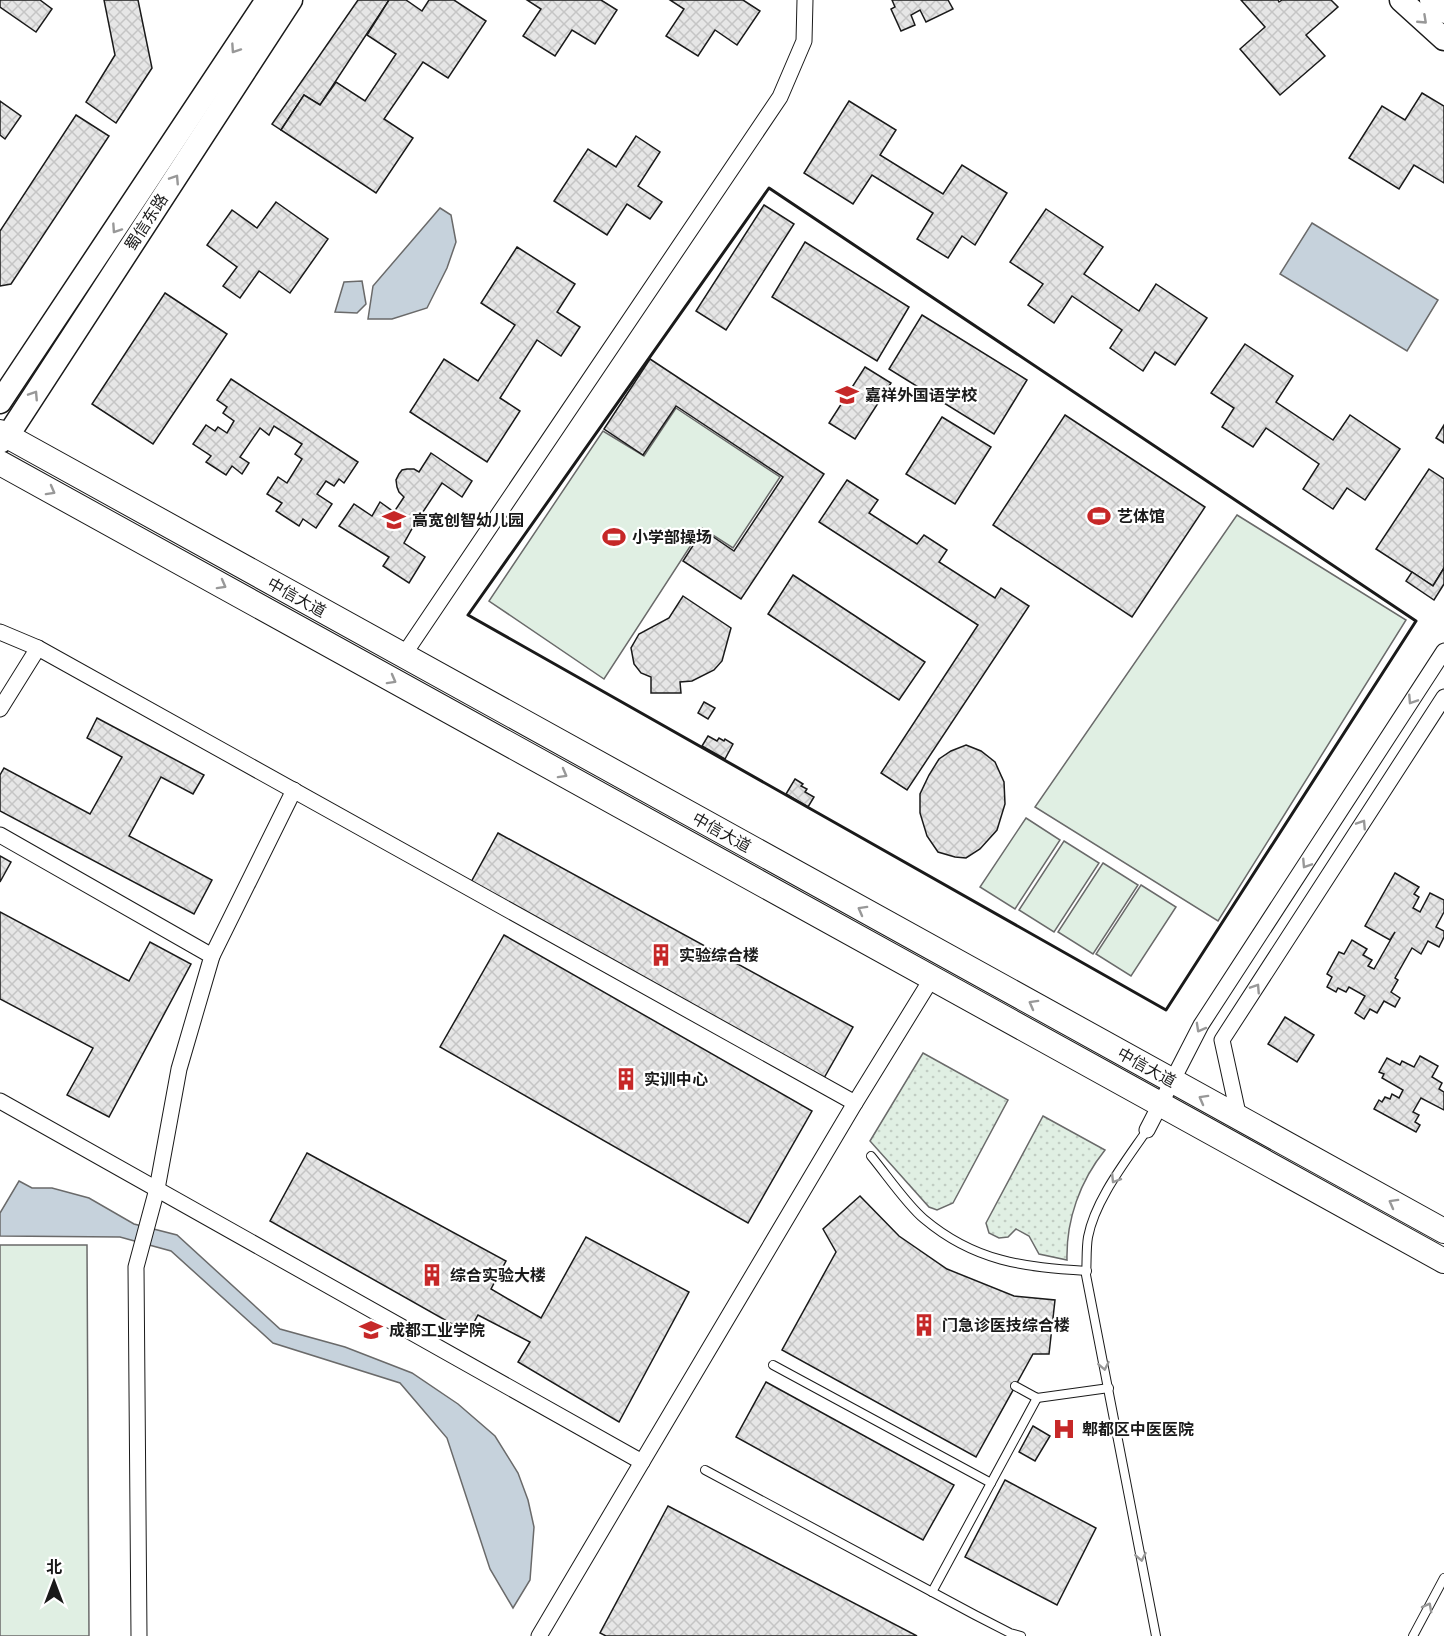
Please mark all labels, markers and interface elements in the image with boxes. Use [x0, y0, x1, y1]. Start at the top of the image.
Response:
one-way arrow [1416, 13, 1426, 24]
one-way arrow [231, 42, 242, 53]
one-way arrow [167, 175, 179, 185]
street label: 蜀信东路 [119, 189, 173, 255]
one-way arrow [112, 222, 123, 233]
school or university icon: 嘉祥外国语学校 [834, 382, 860, 408]
place label: 嘉祥外国语学校 [865, 384, 978, 406]
one-way arrow [27, 391, 38, 402]
one-way arrow [45, 484, 55, 495]
sports icon: 艺体馆 [1086, 503, 1112, 529]
place label: 艺体馆 [1117, 505, 1165, 527]
school or university icon: 高宽创智幼儿园 [381, 507, 407, 533]
place label: 高宽创智幼儿园 [412, 509, 524, 531]
sports icon: 小学部操场 [601, 524, 627, 550]
place label: 小学部操场 [632, 526, 712, 548]
street label: 中信大道 [264, 572, 330, 622]
one-way arrow [216, 578, 226, 589]
one-way arrow [386, 673, 397, 684]
one-way arrow [1408, 694, 1419, 705]
one-way arrow [557, 767, 567, 778]
street label: 中信大道 [689, 807, 755, 857]
one-way arrow [1354, 820, 1366, 830]
one-way arrow [1301, 858, 1313, 868]
one-way arrow [858, 906, 868, 917]
building icon: 实验综合楼 [648, 942, 674, 968]
place label: 实验综合楼 [679, 944, 759, 966]
one-way arrow [1248, 984, 1260, 994]
one-way arrow [1029, 1000, 1039, 1011]
one-way arrow [1196, 1021, 1207, 1032]
street label: 中信大道 [1114, 1042, 1180, 1092]
building icon: 实训中心 [613, 1066, 639, 1092]
place label: 实训中心 [644, 1068, 708, 1090]
one-way arrow [1199, 1095, 1210, 1106]
one-way arrow [1110, 1173, 1122, 1183]
one-way arrow [1389, 1199, 1399, 1210]
building icon: 综合实验大楼 [419, 1262, 445, 1288]
place label: 综合实验大楼 [450, 1264, 546, 1286]
building icon: 门急诊医技综合楼 [911, 1312, 937, 1338]
place label: 门急诊医技综合楼 [942, 1314, 1070, 1336]
school or university icon: 成都工业学院 [358, 1317, 384, 1343]
place label: 成都工业学院 [389, 1319, 485, 1341]
one-way arrow [1097, 1361, 1110, 1371]
hospital icon: 郫都区中医医院 [1051, 1416, 1077, 1442]
place label: 郫都区中医医院 [1082, 1418, 1194, 1440]
north arrow [24, 1552, 84, 1612]
one-way arrow [1134, 1552, 1147, 1562]
text: 北 [46, 1556, 62, 1578]
one-way arrow [1421, 1603, 1432, 1613]

